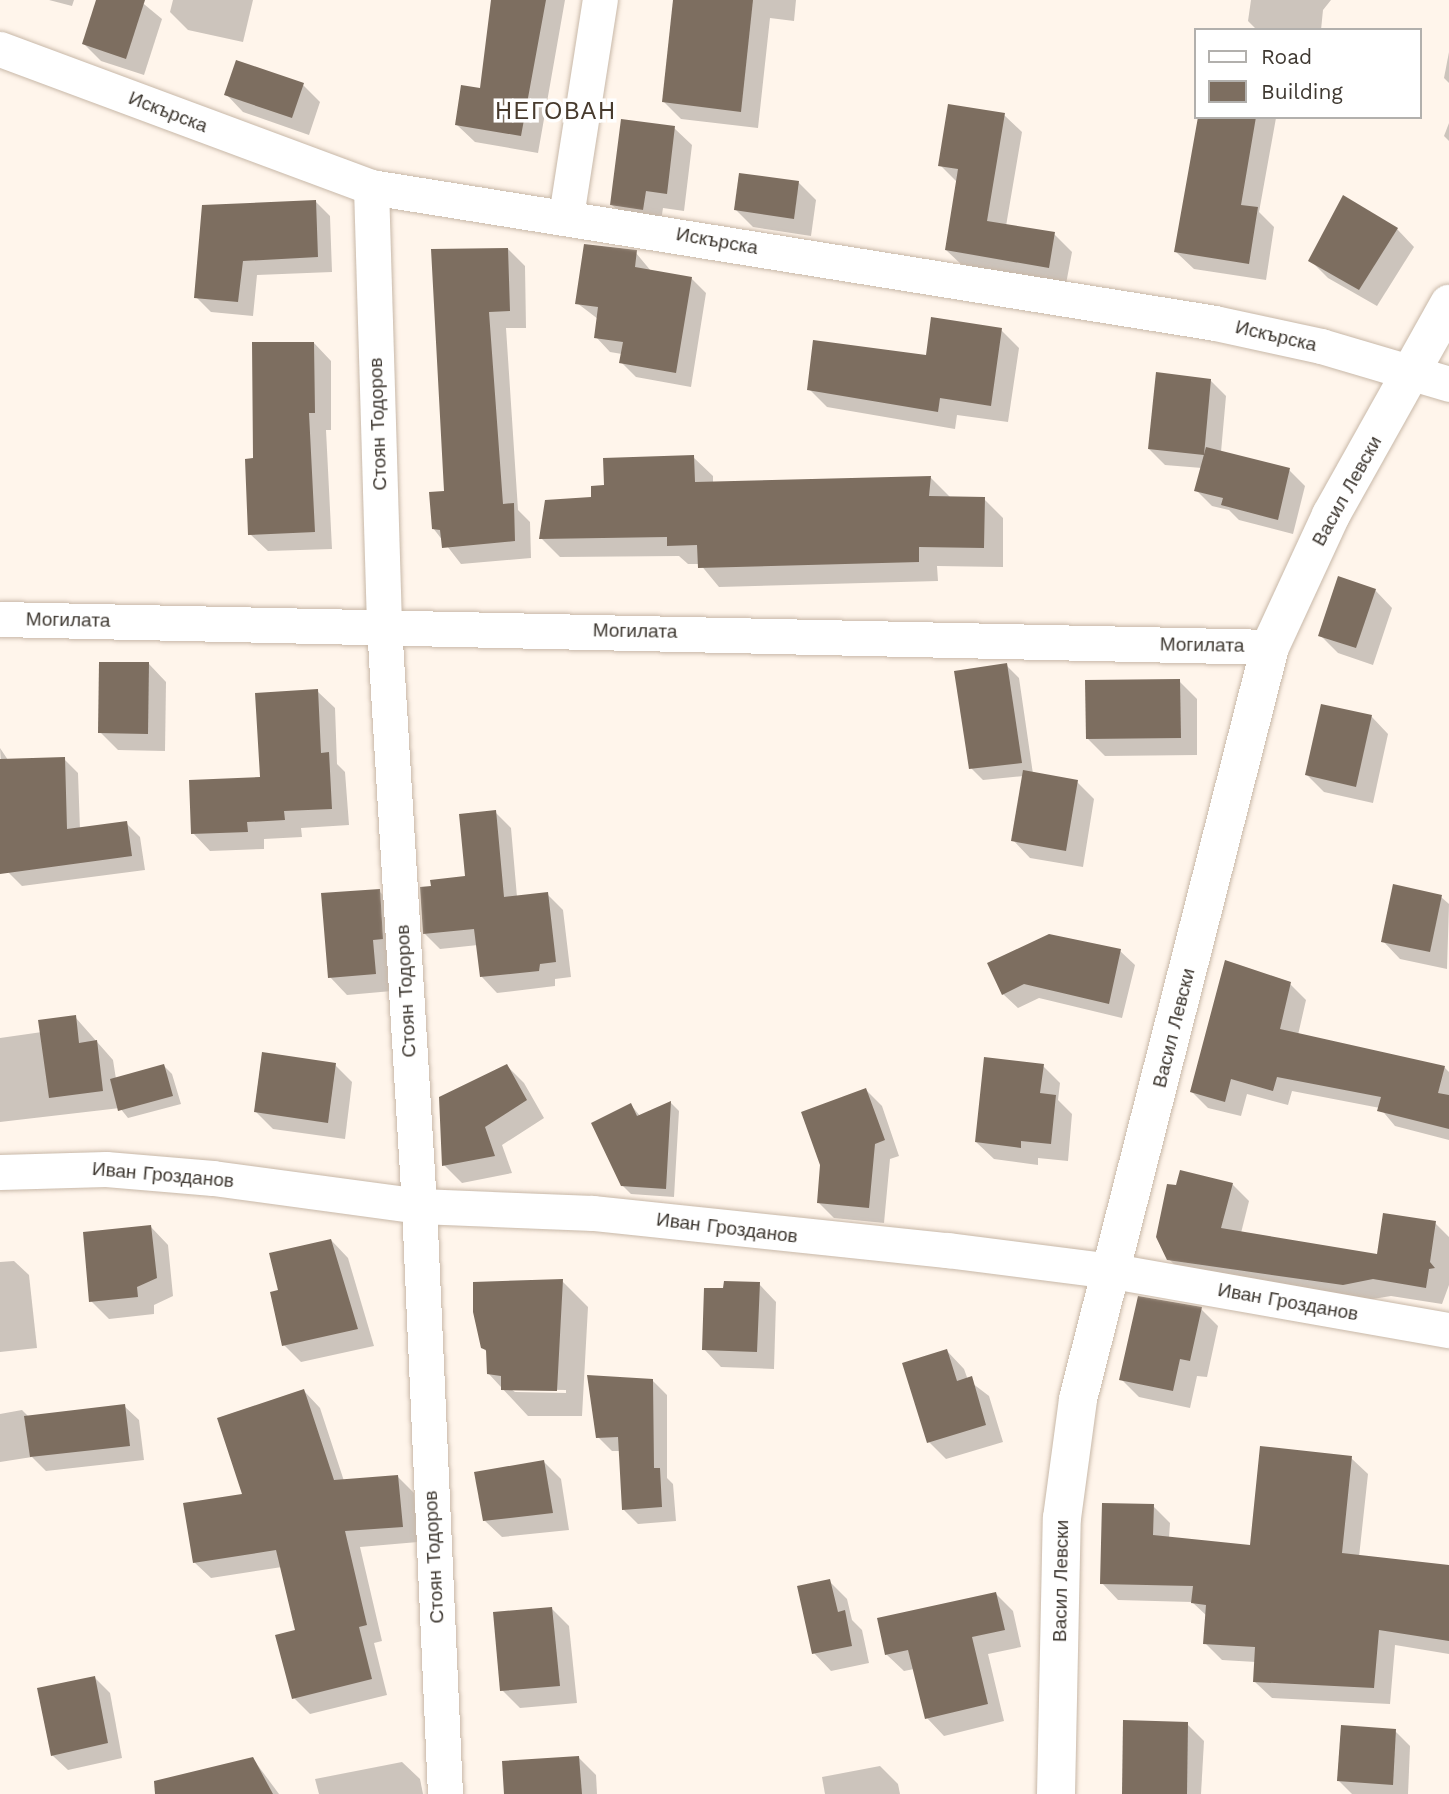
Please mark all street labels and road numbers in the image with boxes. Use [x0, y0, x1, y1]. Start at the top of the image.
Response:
street label: Искърска [125, 87, 211, 137]
street label: Искърска [674, 223, 760, 259]
street label: Искърска [1233, 316, 1319, 356]
street label: Стоян Тодоров [364, 357, 392, 491]
street label: Васил Левски [1307, 432, 1387, 550]
street label: Могилата [26, 608, 110, 632]
street label: Могилата [593, 619, 677, 643]
street label: Могилата [1160, 633, 1244, 657]
street label: Стоян Тодоров [391, 924, 421, 1058]
street label: Васил Левски [1148, 966, 1200, 1090]
street label: Иван Грозданов [91, 1157, 235, 1193]
street label: Иван Грозданов [655, 1208, 799, 1248]
street label: Иван Грозданов [1216, 1278, 1360, 1326]
street label: Стоян Тодоров [419, 1490, 449, 1624]
street label: Васил Левски [1049, 1520, 1073, 1642]

